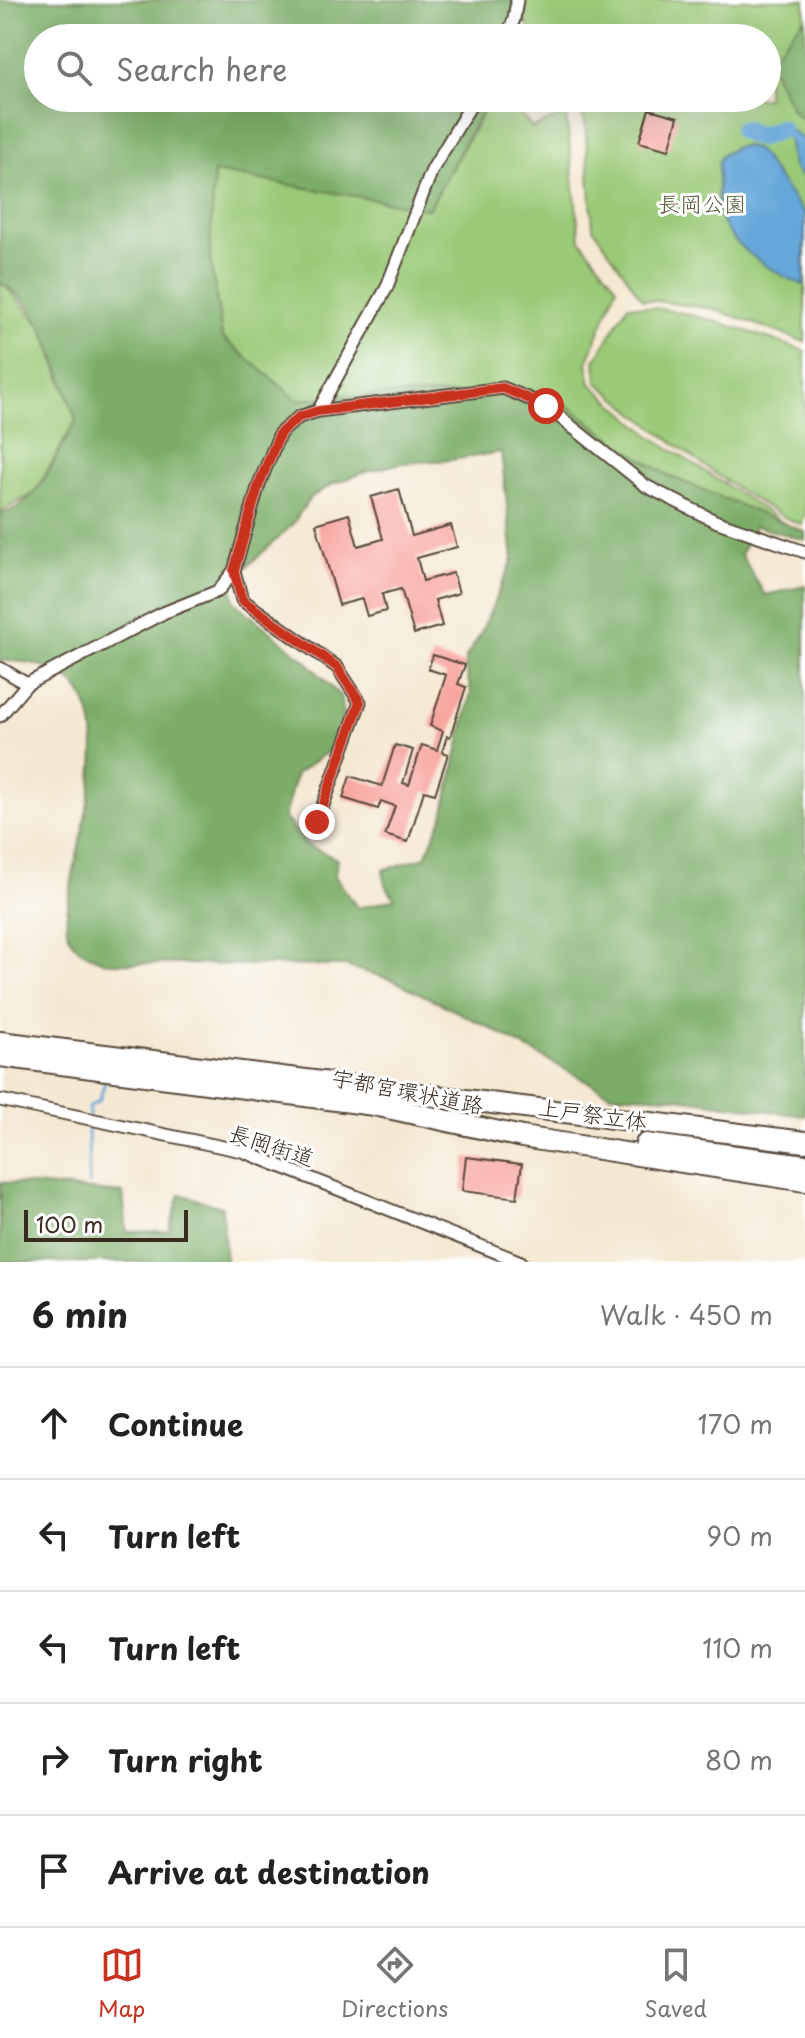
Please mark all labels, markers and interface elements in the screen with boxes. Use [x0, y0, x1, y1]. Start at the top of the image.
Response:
search box [24, 24, 781, 112]
icon: search [52, 46, 96, 90]
text: Search here [116, 46, 288, 91]
park label: 長岡公園 [658, 186, 746, 219]
route start [528, 388, 564, 424]
route end [299, 804, 335, 840]
street label: 宇都宮環状道路 [329, 1059, 487, 1121]
street label: 上戸祭立体 [536, 1089, 650, 1137]
street label: 長岡街道 [225, 1115, 319, 1173]
scale bar [24, 1206, 188, 1242]
text: 100 m [36, 1207, 103, 1240]
text: 6 min [32, 1288, 128, 1340]
text: Walk · 450 m [600, 1295, 773, 1334]
icon: ahead [32, 1401, 76, 1445]
text: Continue [108, 1401, 243, 1446]
text: 170 m [698, 1404, 773, 1443]
icon: left [32, 1513, 76, 1557]
text: Turn left [108, 1513, 240, 1558]
text: 90 m [706, 1516, 773, 1555]
icon: left [32, 1625, 76, 1669]
text: Turn left [108, 1625, 240, 1670]
text: 110 m [702, 1628, 773, 1667]
icon: right [32, 1737, 76, 1781]
text: Turn right [108, 1737, 263, 1782]
text: 80 m [705, 1740, 773, 1779]
icon: arrive [32, 1849, 76, 1893]
text: Arrive at destination [108, 1849, 430, 1894]
tab: Map [98, 1943, 145, 2024]
tab: Directions [341, 1943, 448, 2024]
tab: Saved [644, 1943, 707, 2024]

